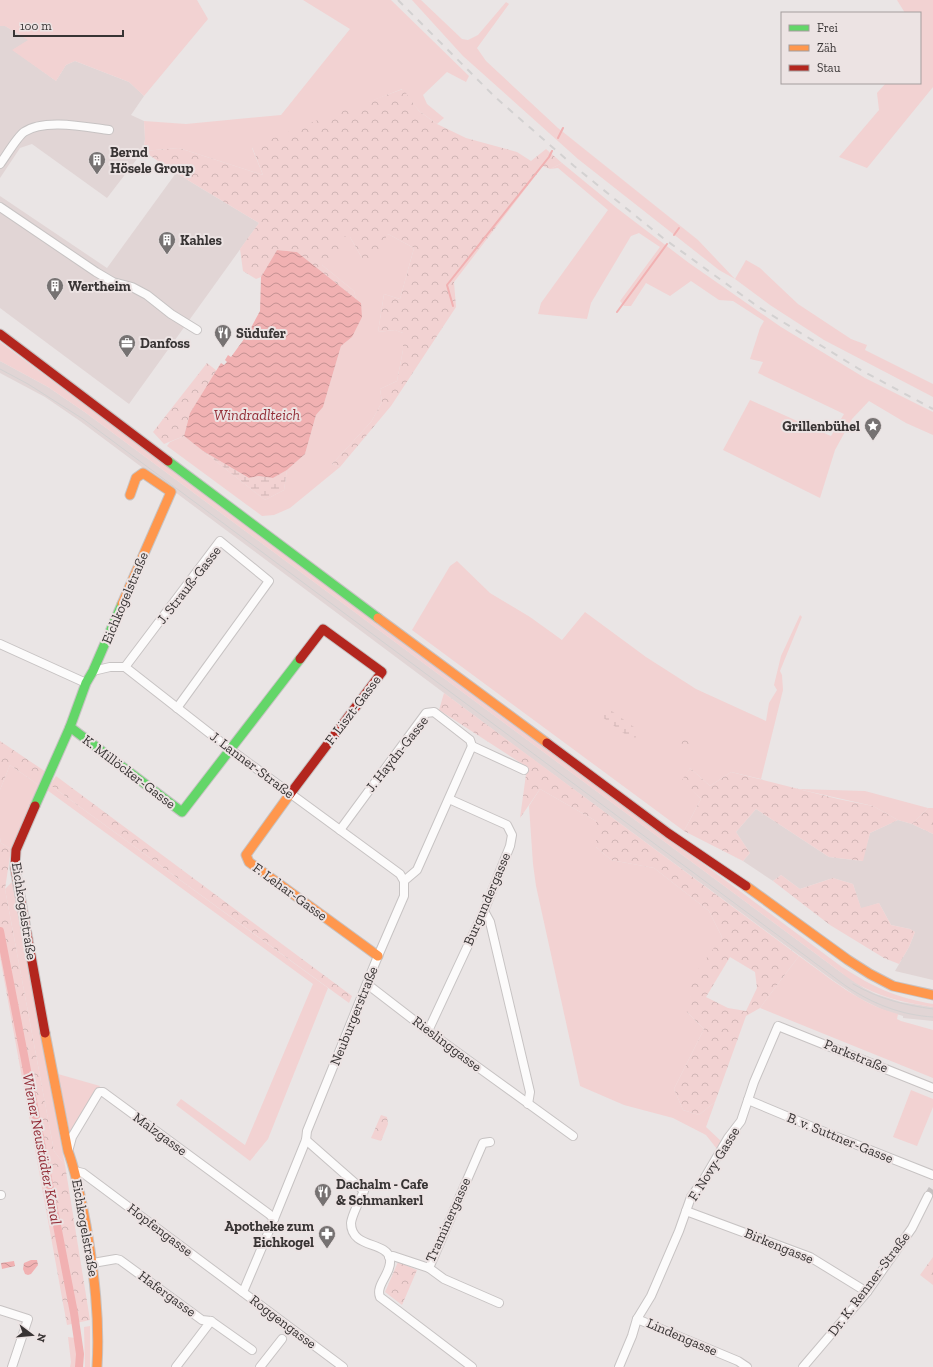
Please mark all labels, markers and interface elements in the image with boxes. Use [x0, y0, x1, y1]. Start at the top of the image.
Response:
scale bar [14, 12, 123, 38]
legend [781, 12, 921, 84]
text: 100 m [20, 19, 52, 33]
text: Frei [817, 21, 838, 35]
text: Zäh [817, 41, 837, 55]
text: Stau [817, 61, 841, 75]
place label: Bernd Hösele Group [110, 144, 193, 177]
building icon: Bernd Hösele Group [87, 150, 107, 175]
building icon: Kahles [157, 230, 177, 255]
place label: Kahles [180, 232, 222, 249]
building icon: Wertheim [45, 276, 65, 301]
place label: Wertheim [68, 278, 132, 295]
restaurant icon: Südufer [213, 323, 233, 348]
place label: Südufer [236, 325, 286, 342]
office icon: Danfoss [117, 333, 137, 358]
place label: Danfoss [140, 335, 191, 352]
water label: Windradlteich [214, 406, 301, 424]
place icon: Grillenbühel [863, 416, 883, 441]
place label: Grillenbühel [782, 418, 860, 435]
street label: J. Strauß-Gasse [153, 542, 225, 627]
street label: Eichkogelstraße [98, 549, 152, 647]
street label: F. Liszt-Gasse [321, 672, 385, 748]
street label: J. Haydn-Gasse [362, 712, 432, 795]
street label: J. Lanner-Straße [207, 728, 298, 802]
street label: K. Millöcker-Gasse [79, 731, 179, 813]
street label: Burgundergasse [460, 850, 514, 948]
street label: F. Lehar-Gasse [249, 859, 331, 925]
street label: Eichkogelstraße [8, 861, 40, 961]
street label: Neuburgerstraße [326, 964, 382, 1068]
street label: Rieslinggasse [409, 1013, 485, 1076]
street label: Parkstraße [822, 1035, 891, 1077]
water label: Wiener Neustädter Kanal [19, 1072, 65, 1226]
street label: Malzgasse [130, 1109, 191, 1159]
street label: B. v. Suttner-Gasse [784, 1109, 896, 1167]
street label: F. Novy-Gasse [685, 1124, 744, 1204]
street label: Traminergasse [422, 1175, 474, 1265]
place label: Dachalm - Cafe & Schmankerl [336, 1176, 428, 1209]
street label: Eichkogelstraße [68, 1178, 102, 1278]
restaurant icon: Dachalm - Cafe & Schmankerl [313, 1182, 333, 1207]
street label: Hopfengasse [124, 1200, 196, 1260]
place label: Apotheke zum Eichkogel [225, 1218, 315, 1251]
pharmacy icon: Apotheke zum Eichkogel [317, 1224, 337, 1249]
street label: Birkengasse [742, 1224, 816, 1268]
street label: Dr. K. Renner-Straße [824, 1228, 914, 1339]
street label: Hafergasse [135, 1267, 200, 1321]
street label: Roggengasse [246, 1291, 320, 1353]
street label: Lindengasse [644, 1314, 720, 1360]
north arrow [12, 1315, 52, 1355]
text: N [34, 1332, 49, 1344]

